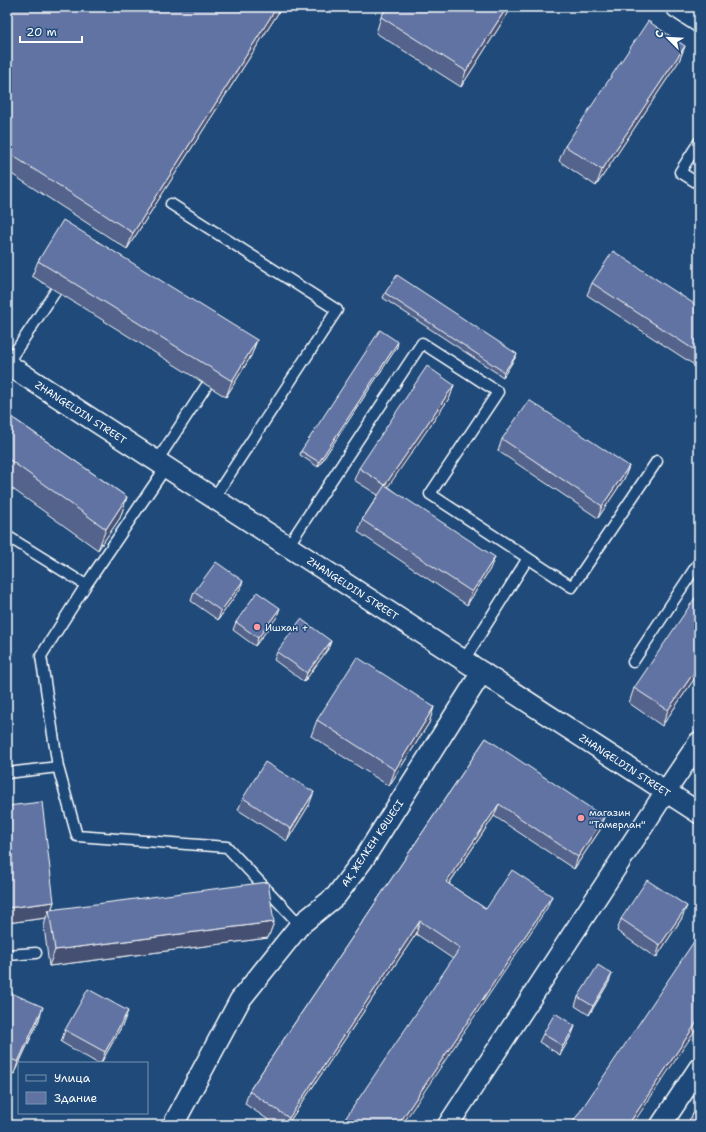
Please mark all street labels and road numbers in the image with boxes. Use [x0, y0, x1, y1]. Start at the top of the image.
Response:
street label: ZHANGELDIN STREET [33, 378, 129, 447]
street label: ZHANGELDIN STREET [305, 554, 401, 623]
street label: ZHANGELDIN STREET [577, 731, 673, 800]
street label: АҚ ЖЕЛКЕН КӨШЕСІ [339, 797, 407, 889]

